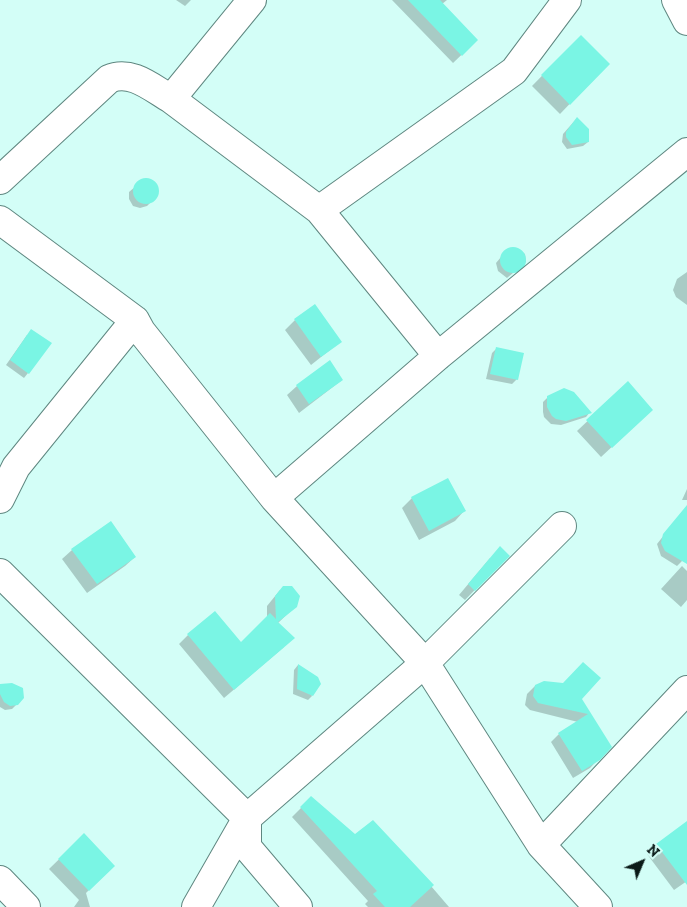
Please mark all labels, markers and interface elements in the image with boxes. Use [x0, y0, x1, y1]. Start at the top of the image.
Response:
north arrow [617, 837, 667, 887]
text: N [643, 841, 663, 861]

